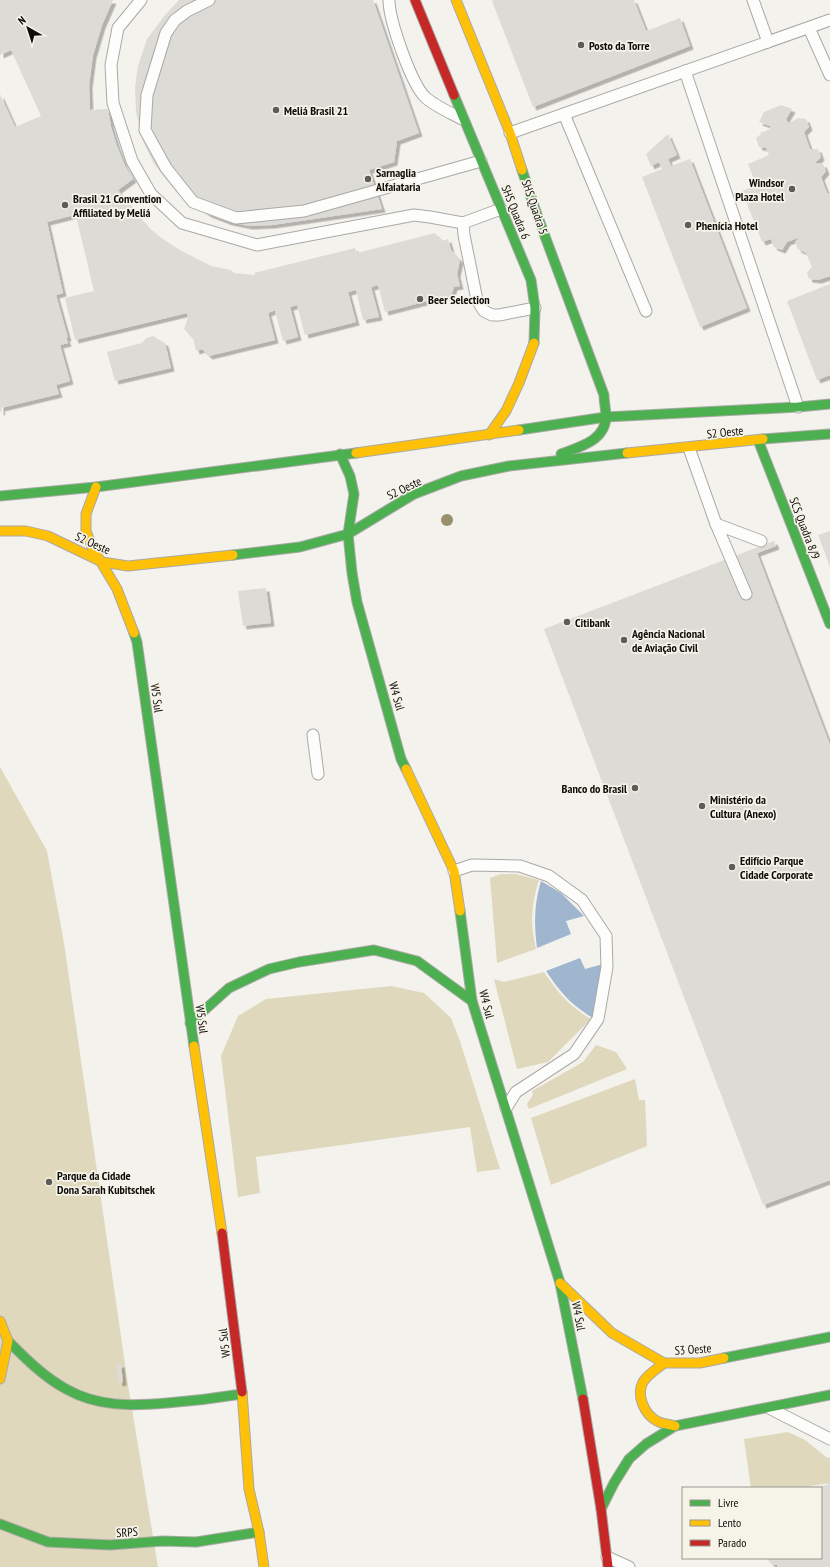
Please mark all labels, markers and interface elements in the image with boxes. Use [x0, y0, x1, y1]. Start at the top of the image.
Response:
north arrow [8, 8, 48, 48]
text: N [15, 13, 28, 28]
place label: Posto da Torre [589, 38, 650, 53]
marker: Posto da Torre [576, 40, 586, 50]
place label: Meliá Brasil 21 [284, 103, 349, 118]
marker: Meliá Brasil 21 [271, 105, 281, 115]
place label: Sarnaglia Alfaiataria [375, 165, 420, 194]
marker: Sarnaglia Alfaiataria [363, 174, 373, 184]
place label: Windsor Plaza Hotel [735, 175, 784, 204]
street label: SHS Quadra 5 [519, 178, 551, 236]
street label: SHS Quadra 6 [498, 183, 534, 241]
marker: Windsor Plaza Hotel [787, 184, 797, 194]
place label: Brasil 21 Convention Affiliated by Meliá [72, 191, 161, 220]
marker: Brasil 21 Convention Affiliated by Meliá [60, 200, 70, 210]
place label: Phenícia Hotel [696, 218, 758, 233]
marker: Phenícia Hotel [683, 220, 693, 230]
place label: Beer Selection [428, 292, 490, 307]
marker: Beer Selection [415, 294, 425, 304]
street label: S2 Oeste [706, 423, 744, 441]
street label: S2 Oeste [384, 473, 424, 503]
street label: SCS Quadra 8/9 [786, 495, 824, 561]
street label: S2 Oeste [73, 529, 113, 557]
place label: Citibank [575, 615, 610, 630]
marker: Citibank [562, 617, 572, 627]
place label: Agência Nacional de Aviação Civil [631, 626, 705, 655]
marker: Agência Nacional de Aviação Civil [619, 635, 629, 645]
street label: W4 Sul [386, 680, 408, 712]
street label: W5 Sul [148, 683, 166, 714]
place label: Banco do Brasil [562, 781, 627, 796]
marker: Banco do Brasil [630, 783, 640, 793]
place label: Ministério da Cultura (Anexo) [710, 792, 776, 821]
marker: Ministério da Cultura (Anexo) [697, 801, 707, 811]
place label: Edifício Parque Cidade Corporate [740, 853, 813, 882]
marker: Edifício Parque Cidade Corporate [727, 862, 737, 872]
street label: W4 Sul [476, 988, 498, 1020]
street label: W5 Sul [193, 1004, 211, 1035]
place label: Parque da Cidade Dona Sarah Kubitschek [57, 1168, 155, 1197]
marker: Parque da Cidade Dona Sarah Kubitschek [44, 1177, 54, 1187]
street label: W4 Sul [569, 1300, 589, 1332]
street label: W5 Sul [215, 1327, 233, 1358]
street label: S3 Oeste [674, 1340, 712, 1358]
legend [682, 1487, 822, 1559]
text: Livre [718, 1495, 739, 1510]
text: Lento [718, 1515, 741, 1530]
street label: SRPS [116, 1524, 138, 1540]
text: Parado [718, 1535, 746, 1550]

